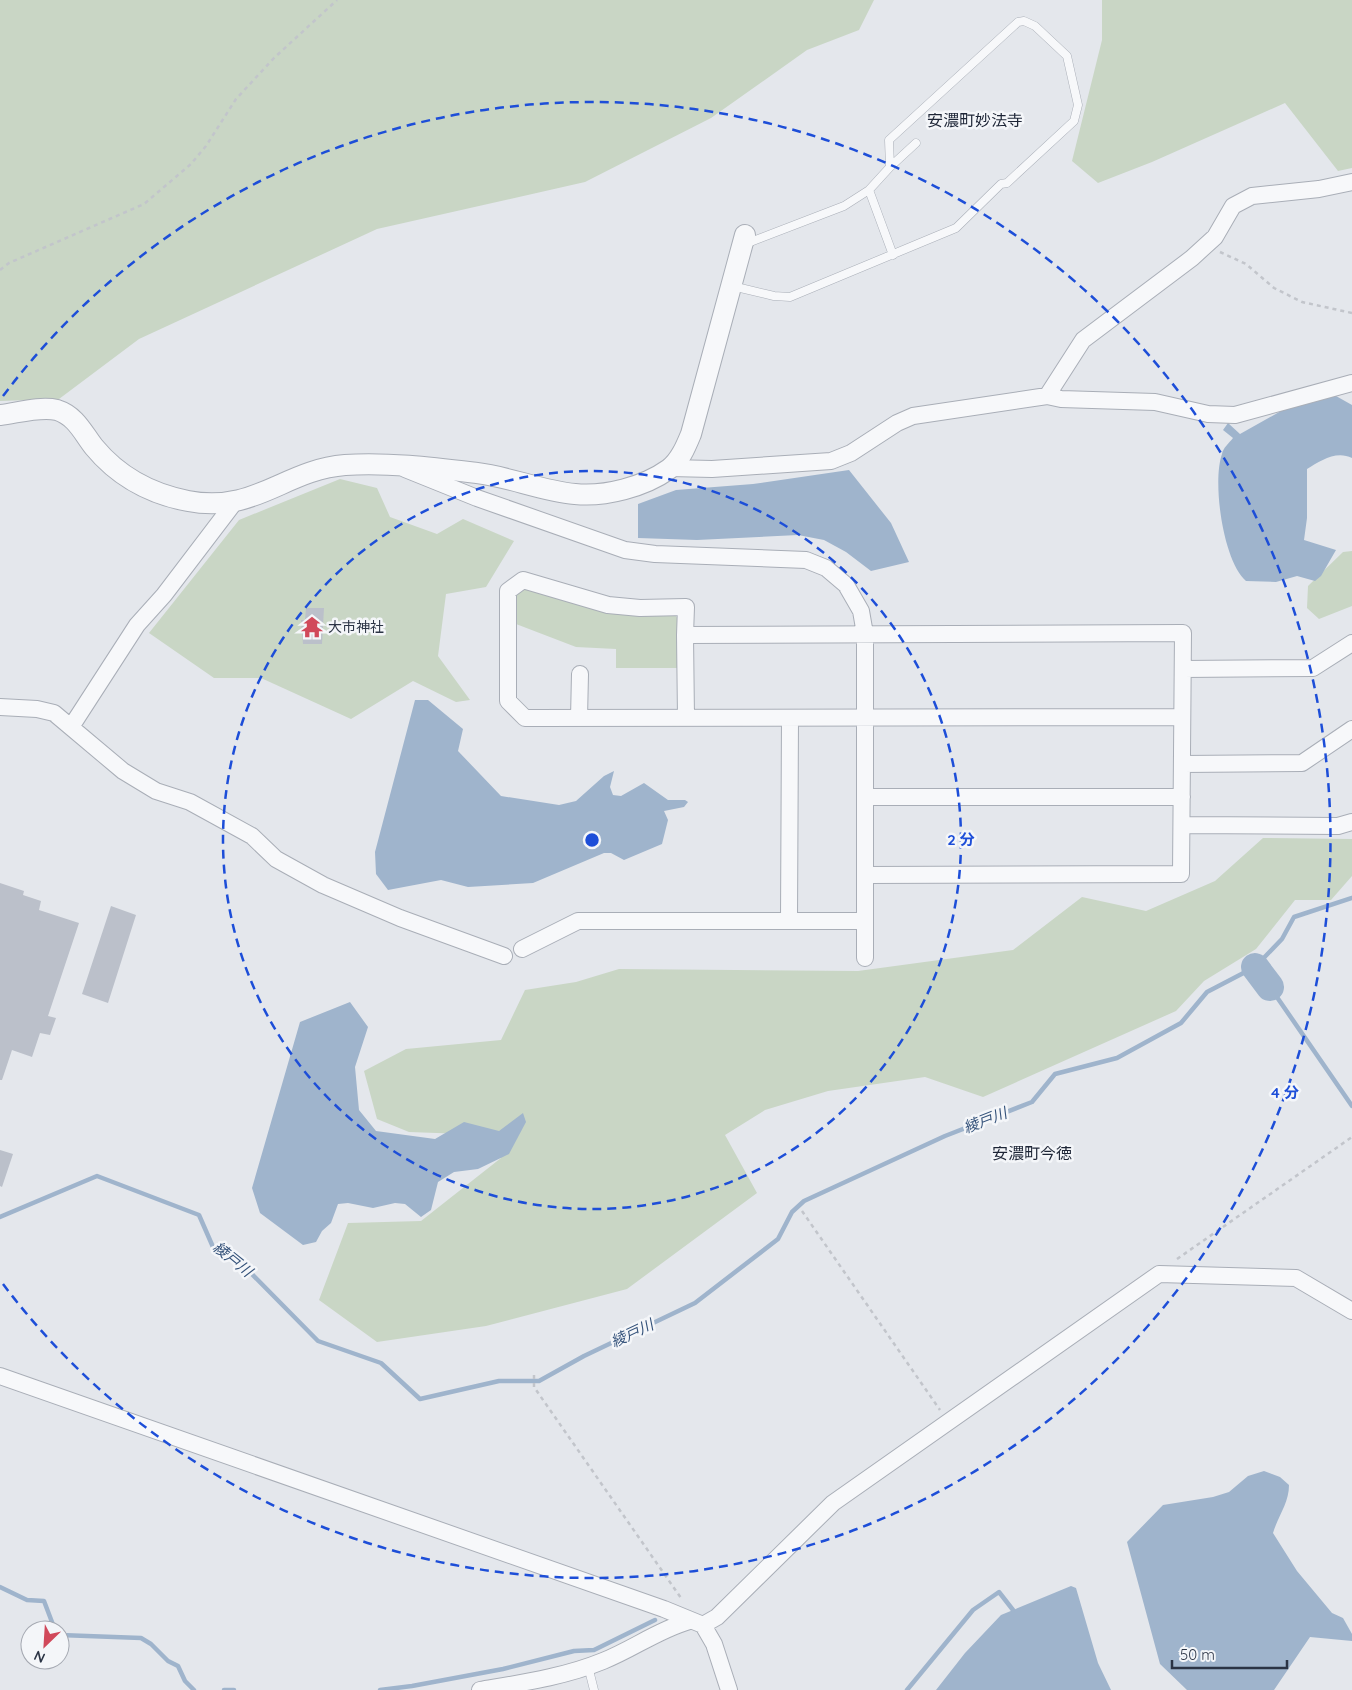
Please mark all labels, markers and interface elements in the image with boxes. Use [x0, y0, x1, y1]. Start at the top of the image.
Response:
district label: 安濃町妙法寺 [927, 110, 1023, 130]
temple icon: 大市神社 [299, 614, 325, 640]
place label: 大市神社 [328, 618, 384, 636]
text: 2 分 [947, 830, 975, 849]
centre of rings [583, 831, 601, 849]
text: 4 分 [1271, 1083, 1299, 1102]
water label: 綾戸川 [961, 1102, 1011, 1137]
district label: 安濃町今徳 [992, 1143, 1072, 1163]
water label: 綾戸川 [210, 1237, 258, 1282]
water label: 綾戸川 [608, 1314, 658, 1351]
north arrow [20, 1620, 70, 1670]
scale bar [1172, 1638, 1287, 1670]
text: 50 m [1180, 1645, 1215, 1664]
text: N [31, 1646, 48, 1667]

